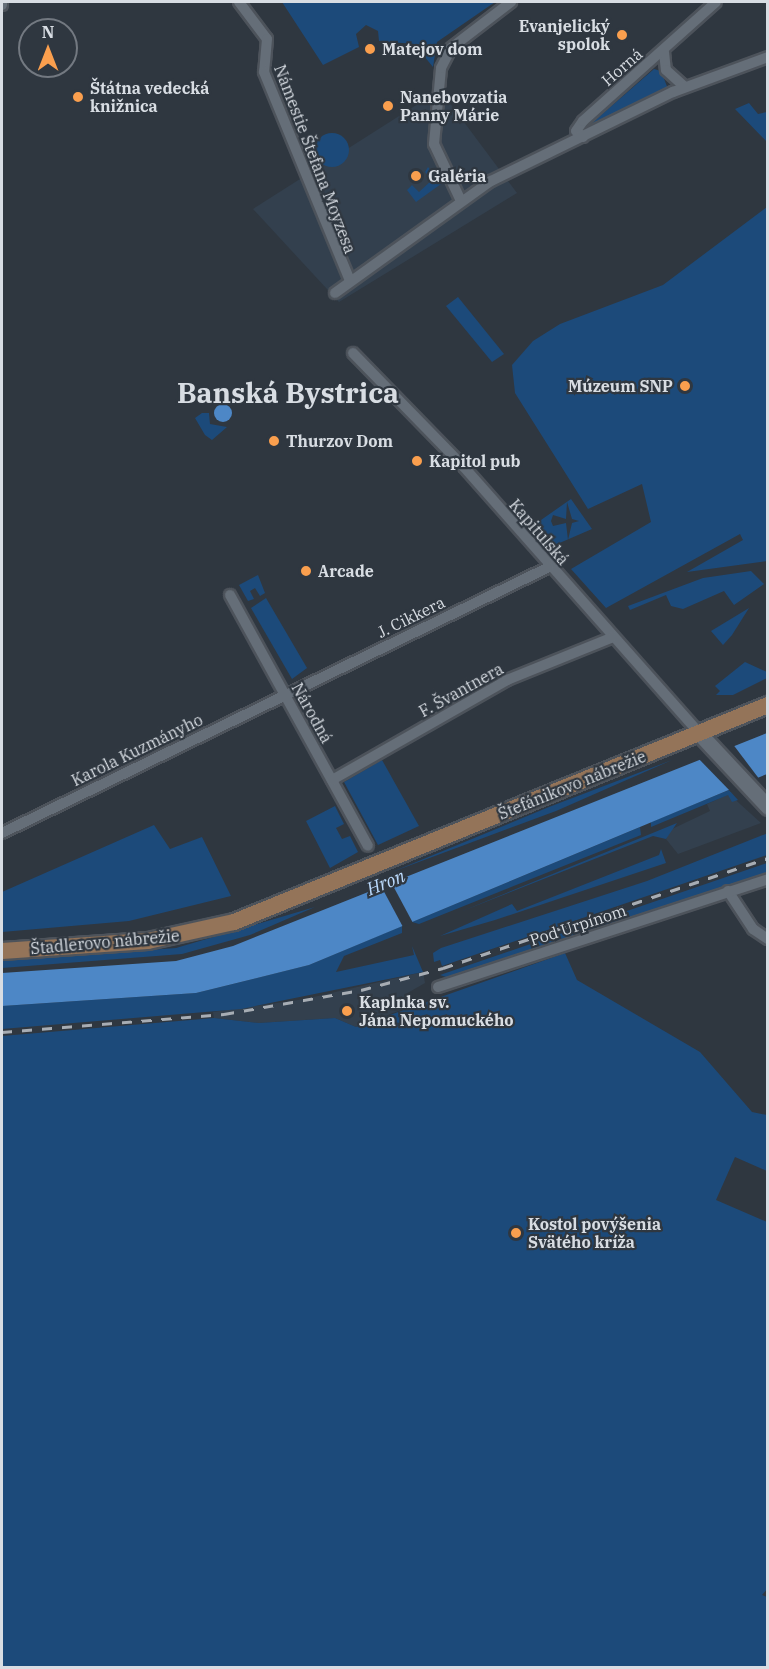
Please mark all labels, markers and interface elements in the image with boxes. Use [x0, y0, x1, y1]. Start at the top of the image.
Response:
place label: Evanjelický spolok [519, 16, 610, 54]
north arrow [18, 18, 78, 78]
text: N [42, 22, 54, 42]
marker: Evanjelický spolok [615, 28, 629, 42]
place label: Matejov dom [382, 39, 482, 59]
marker: Matejov dom [363, 42, 377, 56]
street label: Horná [598, 44, 646, 90]
street label: Námestie Štefana Moyzesa [270, 62, 360, 256]
place label: Štátna vedecká knižnica [90, 78, 209, 116]
place label: Nanebovzatia Panny Márie [400, 87, 507, 125]
marker: Štátna vedecká knižnica [71, 90, 85, 104]
marker: Nanebovzatia Panny Márie [381, 99, 395, 113]
place label: Galéria [428, 166, 486, 186]
marker: Galéria [409, 169, 423, 183]
district label: Banská Bystrica [177, 376, 399, 410]
place label: Múzeum SNP [568, 376, 673, 396]
marker: Múzeum SNP [678, 379, 692, 393]
place label: Thurzov Dom [286, 431, 393, 451]
marker: Thurzov Dom [267, 434, 281, 448]
place label: Kapitol pub [429, 451, 521, 471]
marker: Kapitol pub [410, 454, 424, 468]
street label: Kapitulská [505, 495, 573, 569]
place label: Arcade [318, 561, 374, 581]
marker: Arcade [299, 564, 313, 578]
street label: J. Cikkera [374, 592, 448, 642]
street label: F. Švantnera [416, 659, 506, 721]
street label: Národná [288, 679, 336, 747]
street label: Karola Kuzmányho [68, 710, 206, 790]
street label: Štefánikovo nábrežie [495, 747, 649, 823]
water label: Hron [363, 866, 409, 900]
street label: Pod Urpínom [527, 900, 629, 950]
street label: Štadlerovo nábrežie [30, 926, 180, 958]
place label: Kaplnka sv. Jána Nepomuckého [359, 992, 514, 1030]
marker: Kaplnka sv. Jána Nepomuckého [340, 1004, 354, 1018]
place label: Kostol povýšenia Svätého kríža [528, 1214, 661, 1252]
marker: Kostol povýšenia Svätého kríža [509, 1226, 523, 1240]

